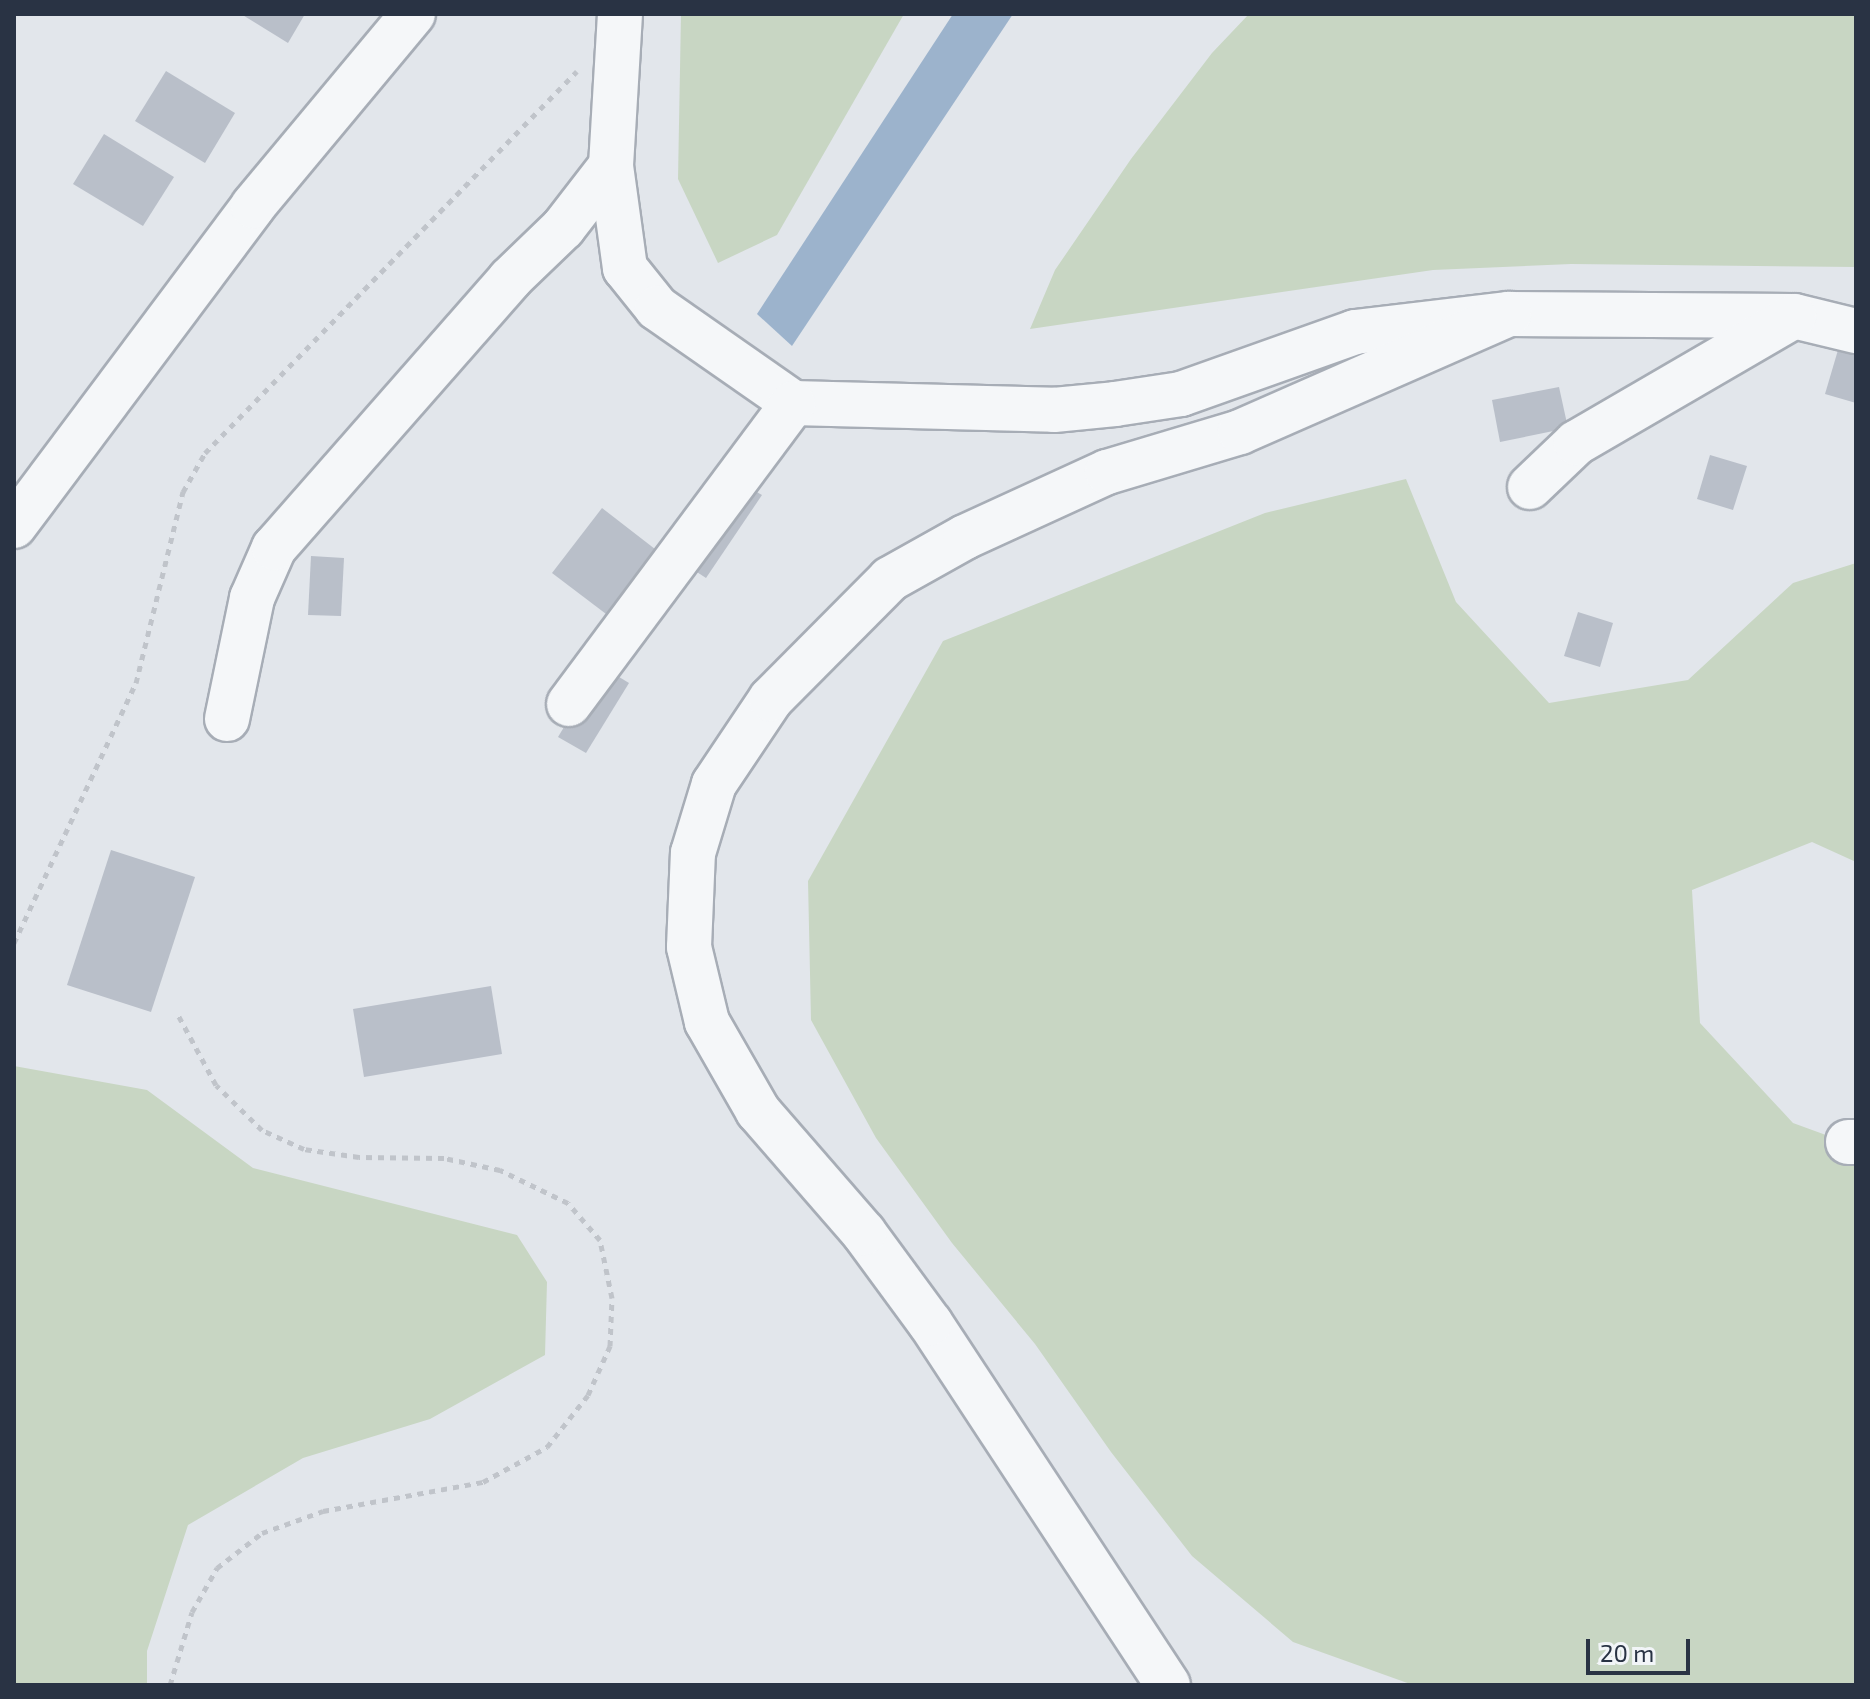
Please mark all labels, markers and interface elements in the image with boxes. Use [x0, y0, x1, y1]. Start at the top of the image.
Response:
scale bar [1590, 1623, 1694, 1673]
text: 20 m [1600, 1638, 1654, 1667]

